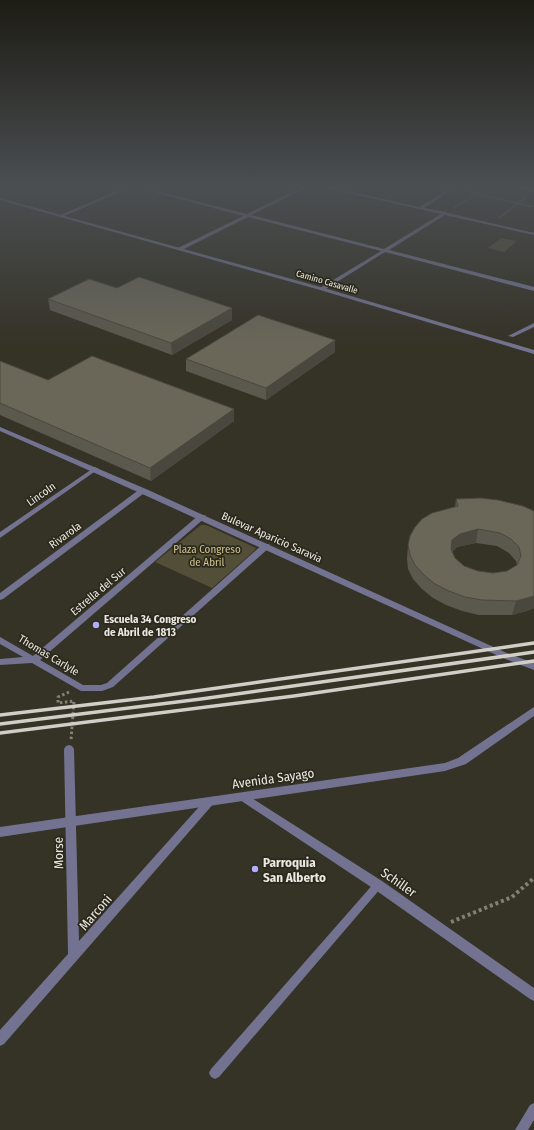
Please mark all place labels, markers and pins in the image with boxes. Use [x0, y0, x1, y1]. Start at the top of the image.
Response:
place label: Escuela 34 Congreso de Abril de 1813 [104, 613, 197, 639]
marker: Escuela 34 Congreso de Abril de 1813 [91, 620, 101, 630]
place label: Parroquia San Alberto [263, 855, 326, 885]
marker: Parroquia San Alberto [250, 864, 260, 874]

